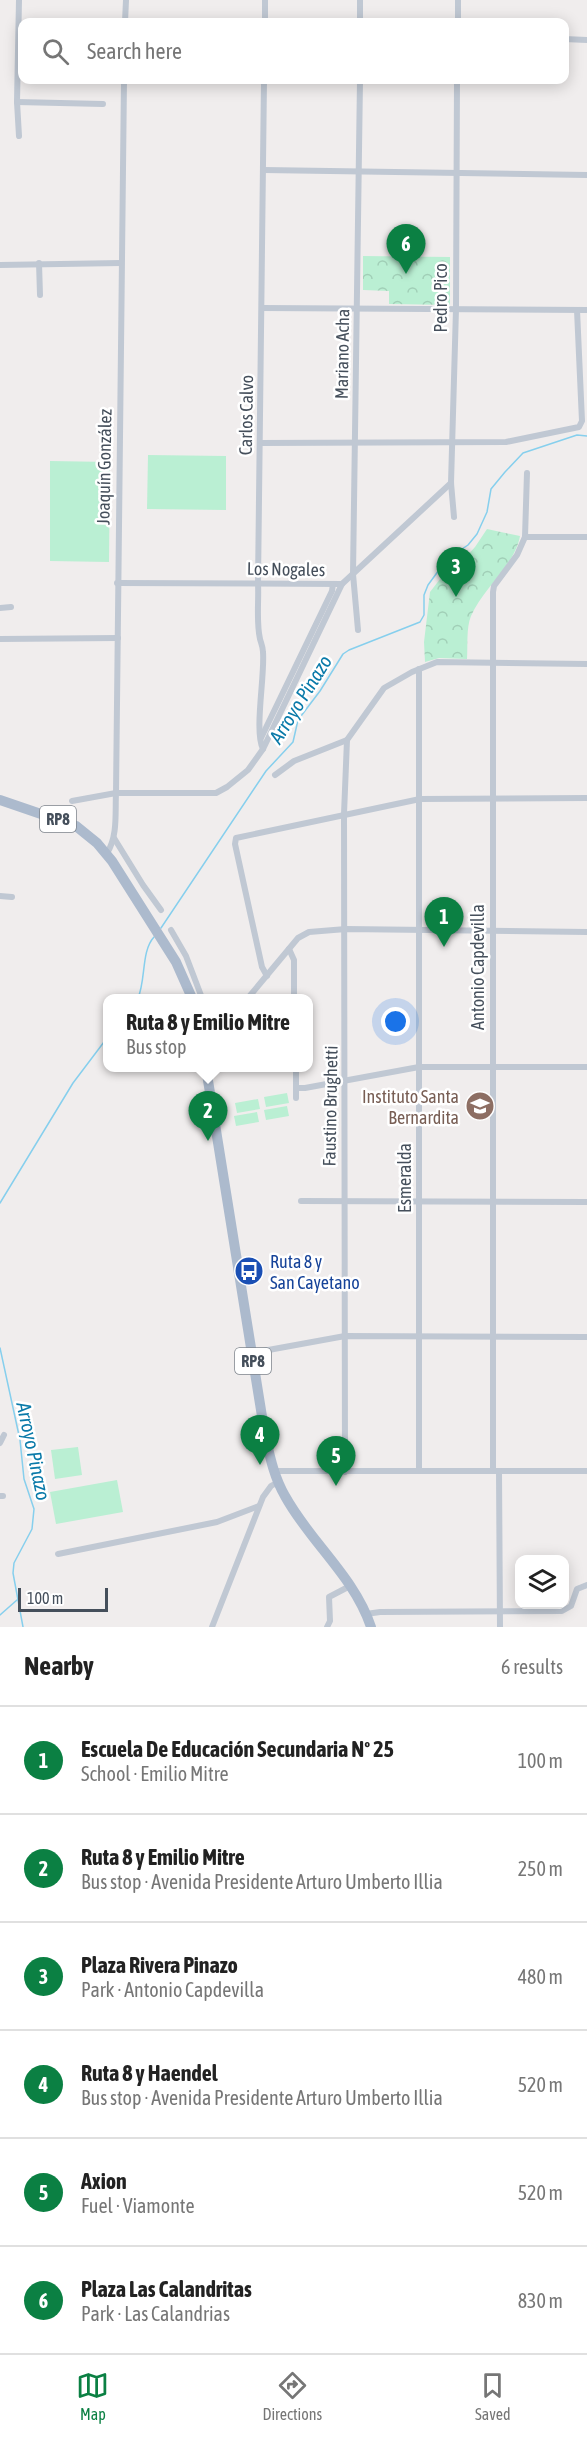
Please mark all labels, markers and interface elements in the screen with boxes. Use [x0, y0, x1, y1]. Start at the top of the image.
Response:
search box [18, 18, 569, 84]
icon: search [39, 35, 72, 68]
text: Search here [87, 38, 182, 64]
pin: 6 [386, 224, 426, 274]
street label: Pedro Pico [430, 263, 451, 333]
street label: Mariano Acha [331, 309, 353, 399]
street label: Carlos Calvo [235, 375, 257, 455]
street label: Joaquín González [92, 408, 116, 525]
pin: 3 [436, 548, 476, 597]
street label: Los Nogales [247, 558, 325, 580]
water label: Arroyo Pinazo [263, 651, 336, 748]
road number: RP8 [40, 806, 76, 832]
pin: 1 [424, 898, 464, 947]
street label: Antonio Capdevilla [467, 904, 488, 1030]
popup [103, 994, 313, 1072]
your location [381, 1007, 410, 1036]
text: Ruta 8 y Emilio Mitre [126, 1009, 290, 1035]
text: Bus stop [126, 1035, 187, 1058]
street label: Faustino Brughetti [318, 1045, 342, 1167]
place label: Instituto Santa Bernardita [362, 1086, 459, 1128]
school or university icon: Instituto Santa Bernardita [464, 1090, 496, 1122]
pin: 2 [188, 1092, 228, 1141]
street label: Esmeralda [394, 1143, 415, 1213]
place label: Ruta 8 y San Cayetano [270, 1251, 360, 1293]
bus stop icon: Ruta 8 y San Cayetano [233, 1255, 265, 1287]
road number: RP8 [235, 1348, 271, 1374]
water label: Arroyo Pinazo [12, 1399, 56, 1502]
pin: 4 [240, 1416, 280, 1465]
pin: 5 [316, 1436, 356, 1486]
map controls [515, 1555, 569, 1609]
button: layers [515, 1555, 569, 1609]
scale bar [18, 1585, 108, 1612]
text: 100 m [27, 1589, 63, 1607]
text: Nearby [24, 1651, 94, 1681]
text: 6 results [501, 1655, 563, 1678]
text: Escuela De Educación Secundaria Nº 25 [81, 1736, 394, 1762]
text: 1 [39, 1749, 48, 1772]
text: 100 m [518, 1749, 563, 1772]
text: School · Emilio Mitre [81, 1762, 229, 1785]
text: Ruta 8 y Emilio Mitre [81, 1844, 245, 1870]
text: 2 [39, 1857, 48, 1880]
text: 250 m [518, 1857, 563, 1880]
text: Bus stop · Avenida Presidente Arturo Umberto Illia [81, 1870, 443, 1893]
text: Plaza Rivera Pinazo [81, 1952, 238, 1978]
text: 3 [39, 1965, 48, 1988]
text: 480 m [518, 1965, 563, 1988]
text: Park · Antonio Capdevilla [81, 1978, 264, 2001]
text: Ruta 8 y Haendel [81, 2060, 218, 2086]
text: 4 [39, 2073, 48, 2096]
text: 520 m [518, 2073, 563, 2096]
text: Bus stop · Avenida Presidente Arturo Umberto Illia [81, 2086, 443, 2109]
text: Axion [81, 2168, 127, 2194]
text: 5 [39, 2181, 48, 2204]
text: 520 m [518, 2181, 563, 2204]
text: Fuel · Viamonte [81, 2194, 195, 2217]
text: Plaza Las Calandritas [81, 2276, 252, 2302]
text: 6 [39, 2289, 48, 2312]
text: 830 m [518, 2289, 563, 2312]
text: Park · Las Calandrias [81, 2302, 230, 2325]
tab: Map [76, 2369, 109, 2423]
tab: Directions [262, 2369, 322, 2423]
tab: Saved [475, 2369, 510, 2423]

